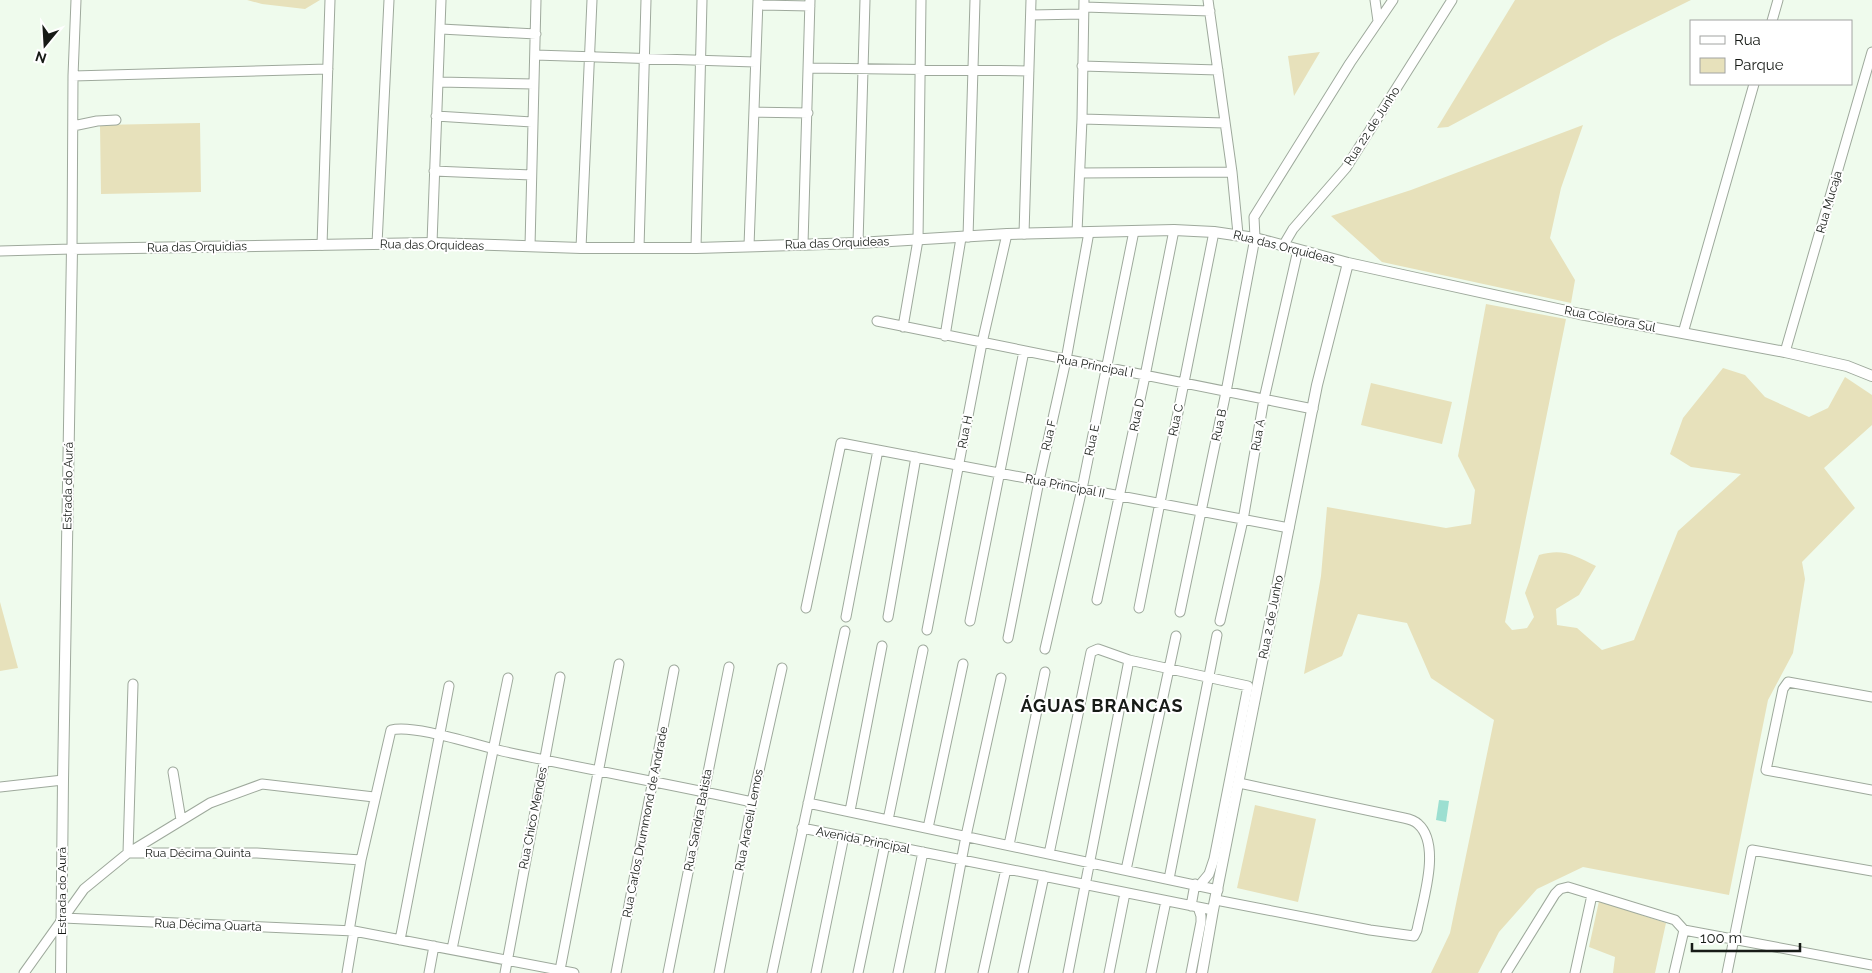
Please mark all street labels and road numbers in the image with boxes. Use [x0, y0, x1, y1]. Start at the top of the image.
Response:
street label: Rua 22 de Junho [1341, 84, 1403, 168]
street label: Rua Mucaja [1813, 169, 1845, 235]
street label: Rua das Orquideas [1232, 228, 1337, 266]
street label: Rua das Orquideas [785, 234, 890, 252]
street label: Rua das Orquideas [380, 237, 484, 253]
street label: Rua das Orquidias [147, 239, 247, 255]
street label: Rua Coletora Sul [1563, 303, 1658, 335]
street label: Rua Principal I [1055, 352, 1135, 380]
street label: Rua D [1127, 397, 1147, 433]
street label: Rua C [1166, 403, 1186, 437]
street label: Rua B [1209, 408, 1229, 442]
street label: Rua H [955, 414, 975, 450]
street label: Rua F [1039, 418, 1059, 452]
street label: Rua A [1248, 418, 1268, 452]
street label: Rua E [1082, 423, 1102, 457]
street label: Estrada do Aurá [60, 442, 76, 530]
street label: Rua Principal II [1024, 471, 1106, 501]
street label: Rua 2 de Junho [1256, 574, 1286, 660]
street label: Rua Carlos Drummond de Andrade [620, 725, 670, 919]
street label: Rua Chico Mendes [516, 766, 550, 870]
street label: Rua Sandra Batista [681, 768, 715, 872]
street label: Rua Araceli Lemos [732, 768, 766, 872]
street label: Avenida Principal [815, 824, 912, 856]
street label: Rua Décima Quinta [145, 846, 251, 860]
street label: Estrada do Aurá [55, 847, 69, 935]
street label: Rua Décima Quarta [154, 916, 262, 934]

